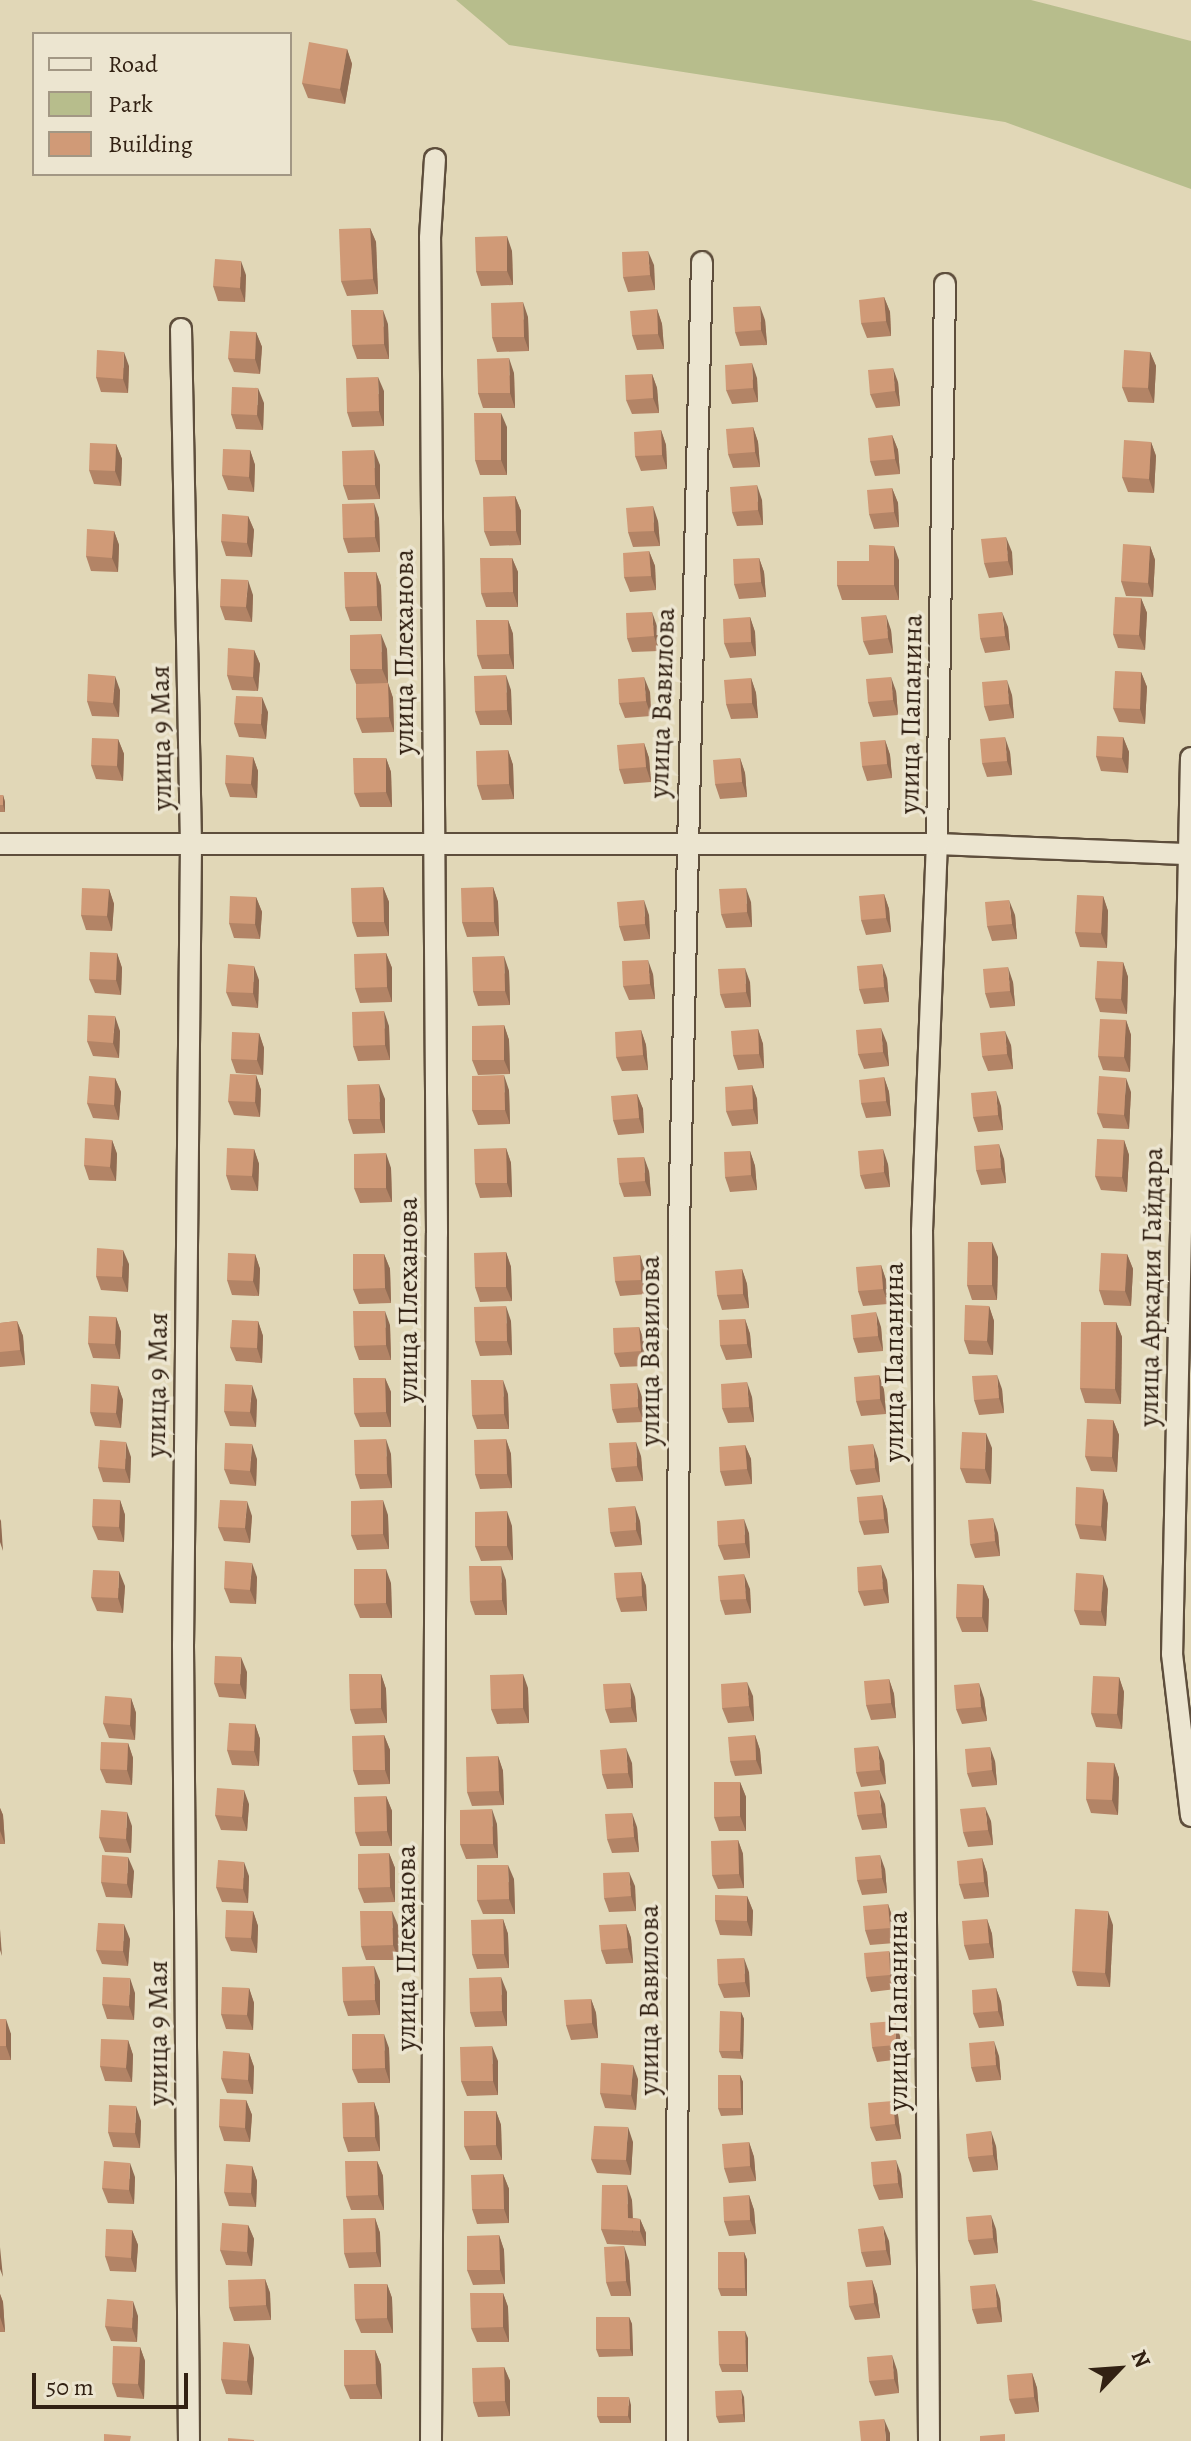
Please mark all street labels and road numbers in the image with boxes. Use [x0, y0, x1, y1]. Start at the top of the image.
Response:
street label: улица Плеханова [387, 549, 421, 755]
street label: улица Вавилова [642, 607, 682, 799]
street label: улица Папанина [892, 614, 930, 814]
street label: улица 9 Мая [143, 665, 179, 811]
street label: улица Аркадия Гайдара [1132, 1147, 1170, 1427]
street label: улица Плеханова [391, 1197, 425, 1403]
street label: улица Вавилова [633, 1256, 667, 1446]
street label: улица Папанина [877, 1262, 911, 1462]
street label: улица 9 Мая [139, 1312, 175, 1458]
street label: улица Плеханова [389, 1845, 423, 2051]
street label: улица Вавилова [632, 1905, 666, 2095]
street label: улица Папанина [881, 1911, 915, 2111]
street label: улица 9 Мая [141, 1960, 175, 2106]

